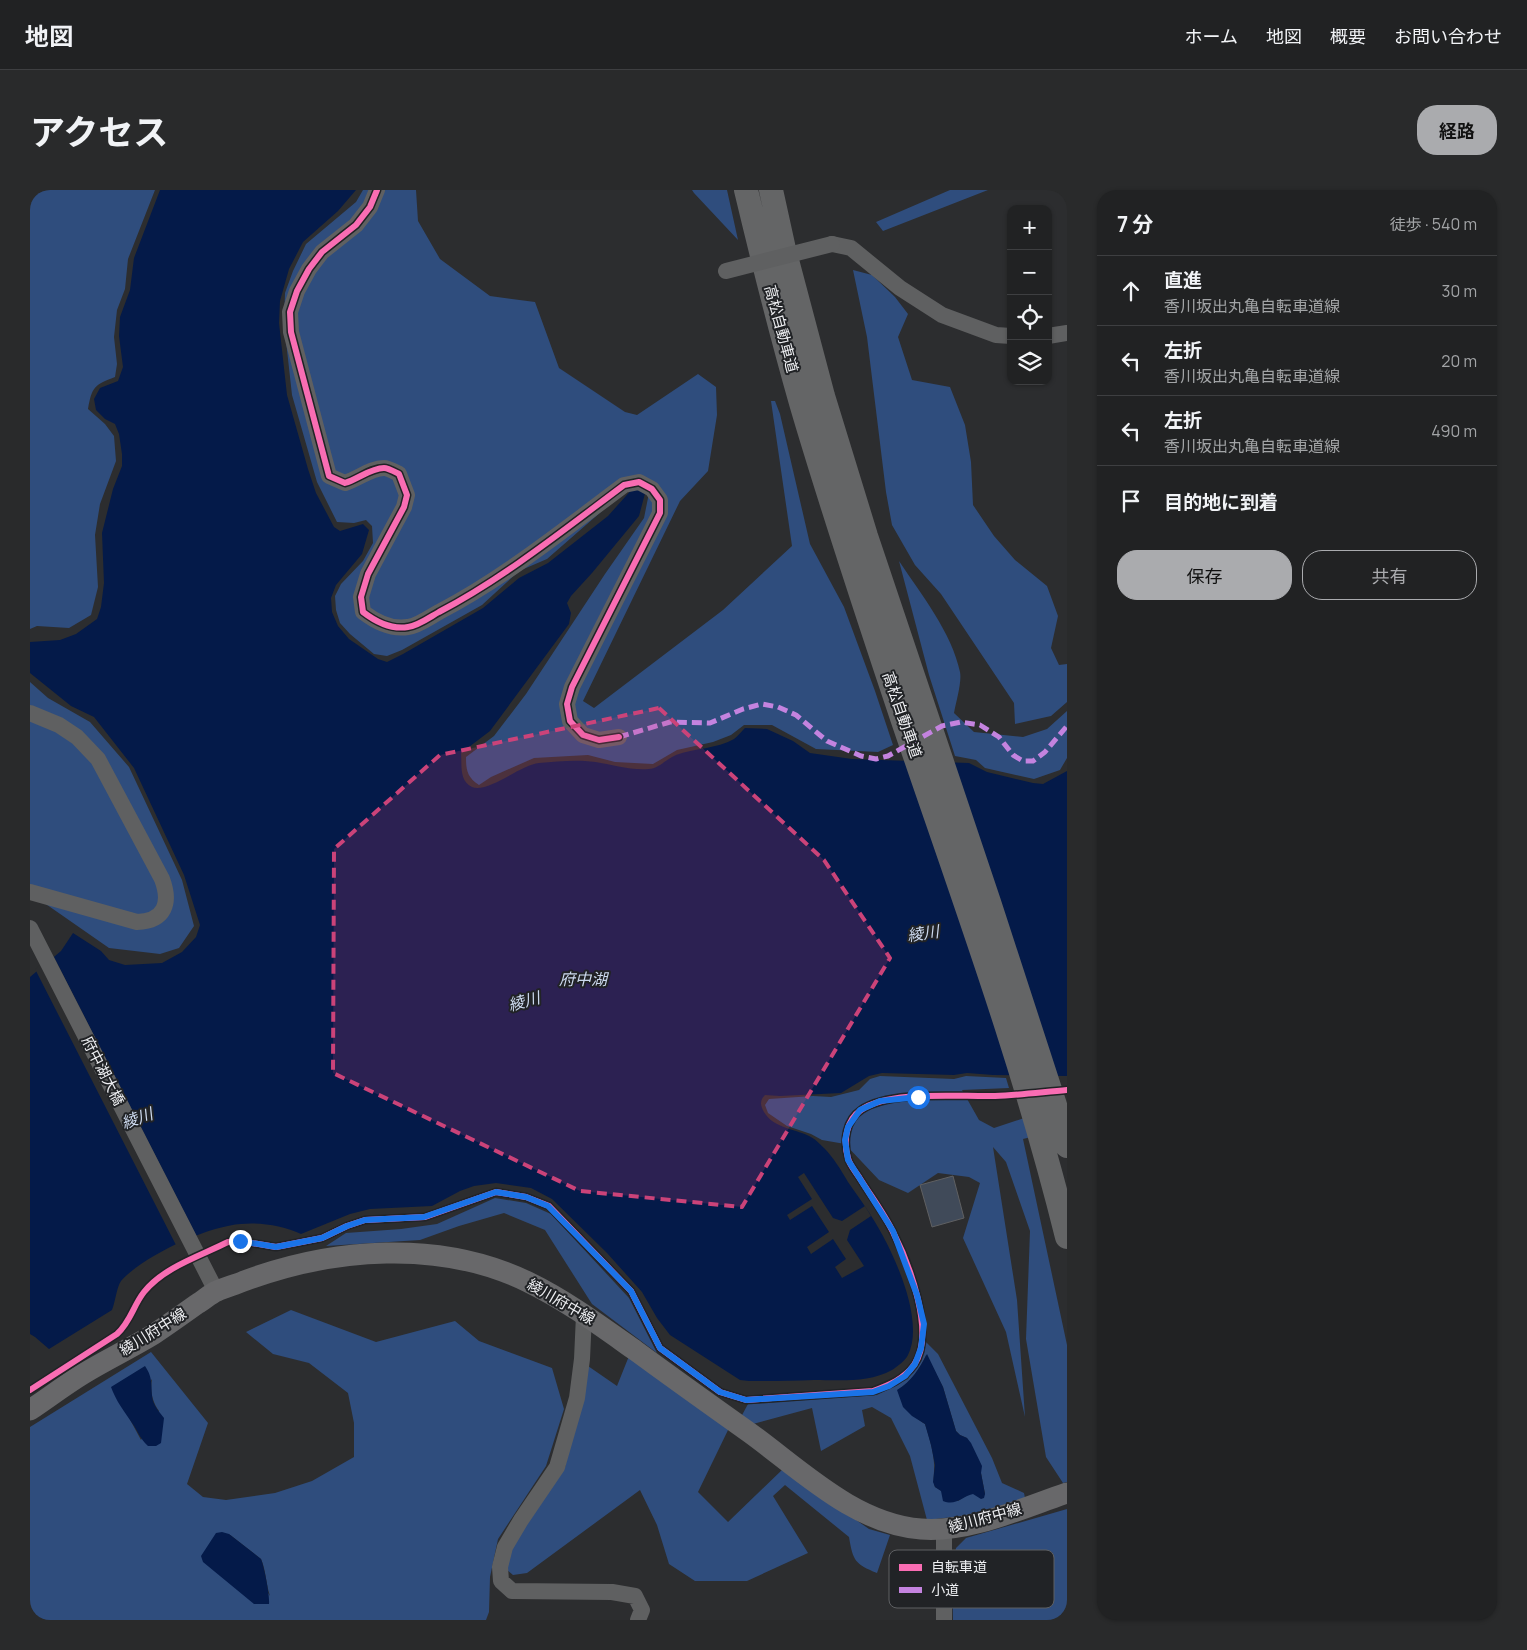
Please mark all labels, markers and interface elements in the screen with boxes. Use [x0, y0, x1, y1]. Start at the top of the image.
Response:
text: 地図 [25, 19, 73, 52]
text: ホーム [1185, 24, 1238, 48]
text: 地図 [1266, 24, 1302, 48]
text: 概要 [1330, 24, 1366, 48]
text: お問い合わせ [1394, 24, 1502, 48]
button: 経路 [1417, 105, 1497, 155]
text: アクセス [30, 108, 168, 156]
map controls [1007, 205, 1052, 385]
button: + [1007, 205, 1052, 250]
text: 7 分 [1117, 210, 1153, 238]
text: 徒歩 · 540 m [1390, 213, 1477, 235]
button: − [1007, 250, 1052, 295]
text: 直進 [1164, 267, 1202, 293]
icon: ahead [1117, 277, 1145, 305]
text: 30 m [1442, 280, 1477, 302]
street label: 高松自動車道 [760, 283, 803, 375]
button: locate [1007, 295, 1052, 340]
text: 香川坂出丸亀自転車道線 [1164, 295, 1340, 317]
text: 左折 [1164, 337, 1202, 363]
button: layers [1007, 340, 1052, 385]
icon: left [1117, 347, 1145, 375]
text: 20 m [1441, 350, 1477, 372]
text: 香川坂出丸亀自転車道線 [1164, 365, 1340, 387]
text: 左折 [1164, 407, 1202, 433]
icon: left [1117, 417, 1145, 445]
text: 490 m [1431, 420, 1477, 442]
text: 香川坂出丸亀自転車道線 [1164, 435, 1340, 457]
icon: arrive [1117, 487, 1145, 515]
text: 目的地に到着 [1164, 489, 1278, 515]
button: 保存 [1117, 550, 1292, 600]
button: 共有 [1302, 550, 1477, 600]
street label: 高松自動車道 [878, 669, 927, 761]
water label: 綾川 [906, 920, 942, 946]
water label: 府中湖 [559, 968, 610, 990]
water label: 綾川 [506, 986, 544, 1016]
street label: 府中湖大橋 [77, 1033, 130, 1109]
route start [907, 1086, 930, 1109]
water label: 綾川 [118, 1102, 158, 1134]
route end [229, 1230, 252, 1253]
street label: 綾川府中線 [524, 1274, 599, 1329]
street label: 綾川府中線 [115, 1303, 190, 1360]
street label: 綾川府中線 [946, 1498, 1024, 1537]
legend [889, 1550, 1054, 1608]
text: 自転車道 [931, 1557, 987, 1576]
text: 小道 [931, 1580, 959, 1599]

